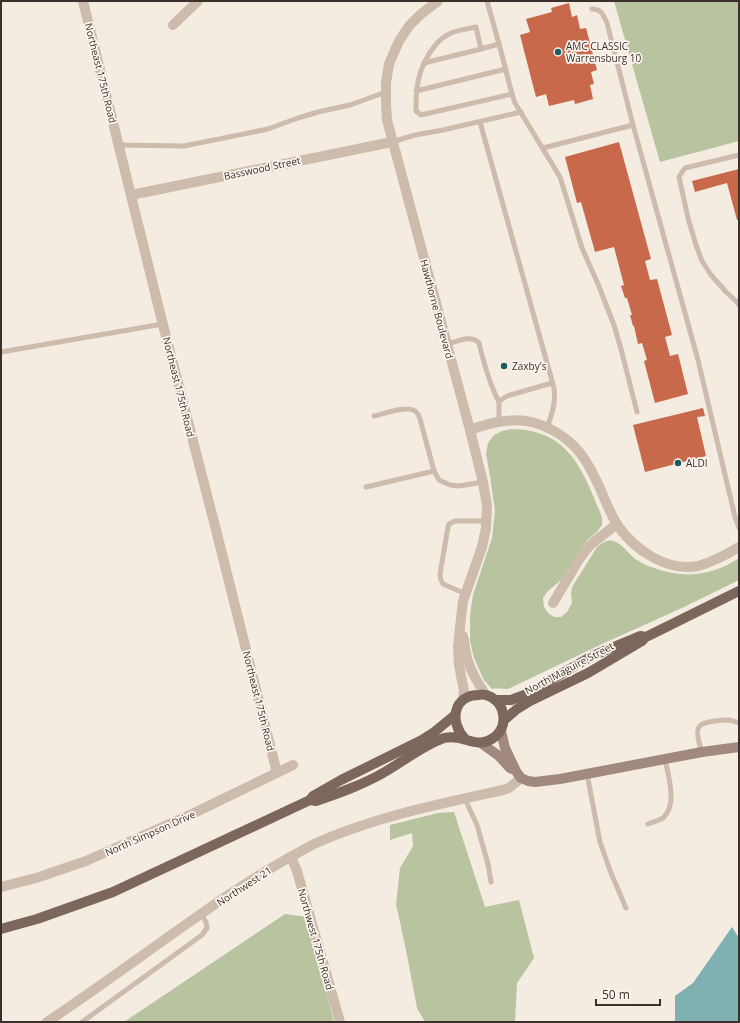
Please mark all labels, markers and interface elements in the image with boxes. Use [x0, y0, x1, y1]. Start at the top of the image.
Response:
street label: Northeast 175th Road [82, 21, 120, 125]
place label: AMC CLASSIC Warrensburg 10 [566, 39, 642, 65]
marker: AMC CLASSIC Warrensburg 10 [553, 47, 563, 57]
street label: Basswood Street [222, 153, 302, 183]
street label: Hawthorne Boulevard [417, 258, 457, 360]
street label: Northeast 175th Road [160, 335, 198, 439]
place label: Zaxby's [512, 359, 547, 373]
marker: Zaxby's [499, 361, 509, 371]
place label: ALDI [686, 456, 708, 470]
marker: ALDI [673, 458, 683, 468]
street label: North Maguire Street [522, 638, 616, 697]
street label: Northeast 175th Road [240, 649, 278, 753]
street label: North Simpson Drive [103, 807, 198, 859]
street label: Northwest 21 [214, 863, 274, 909]
street label: Northwest 175th Road [295, 887, 337, 991]
scale bar [596, 981, 660, 1007]
text: 50 m [602, 986, 630, 1003]

